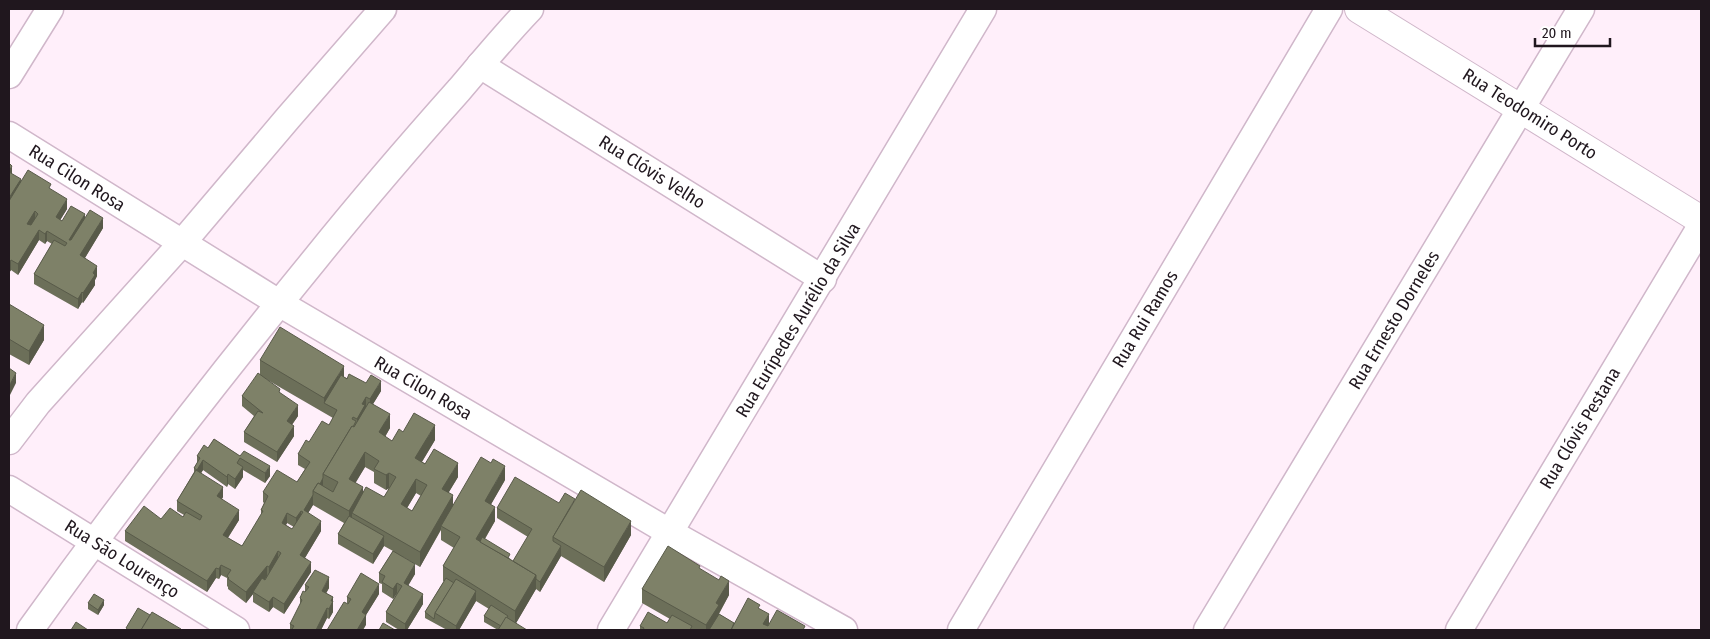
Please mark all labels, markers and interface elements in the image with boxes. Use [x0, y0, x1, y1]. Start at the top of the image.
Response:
scale bar [1535, 15, 1610, 47]
text: 20 m [1542, 24, 1572, 42]
street label: Rua Teodomiro Porto [1459, 64, 1601, 164]
street label: Rua Clóvis Velho [595, 131, 709, 213]
street label: Rua Cilon Rosa [25, 140, 129, 216]
street label: Rua Eurípedes Aurélio da Silva [731, 218, 865, 421]
street label: Rua Ernesto Dorneles [1344, 246, 1444, 393]
street label: Rua Rui Ramos [1107, 266, 1183, 372]
street label: Rua Cilon Rosa [370, 351, 476, 425]
street label: Rua Clóvis Pestana [1535, 363, 1625, 493]
street label: Rua São Lourenço [61, 515, 183, 603]

